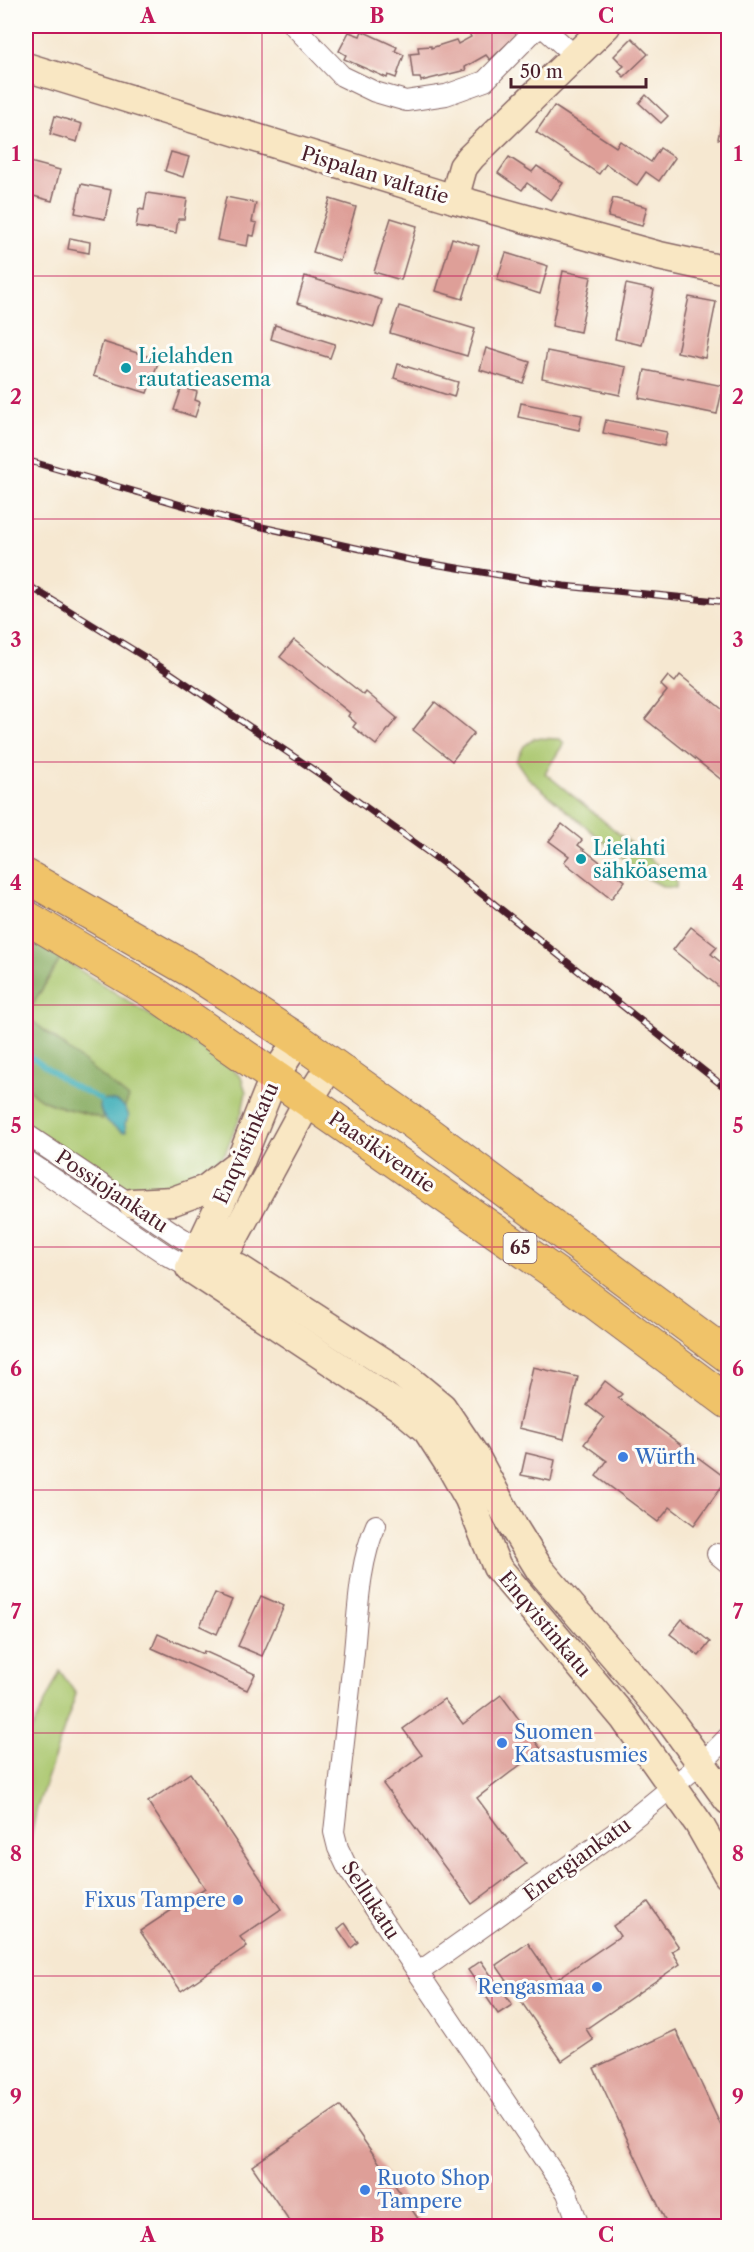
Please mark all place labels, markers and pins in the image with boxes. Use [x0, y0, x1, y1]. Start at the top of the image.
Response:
place label: Lielahden rautatieasema [138, 344, 271, 391]
marker: Lielahden rautatieasema [119, 361, 133, 375]
place label: Lielahti sähköasema [593, 836, 708, 883]
marker: Lielahti sähköasema [574, 852, 588, 866]
place label: Würth [634, 1445, 696, 1469]
marker: Würth [616, 1450, 630, 1464]
place label: Suomen Katsastusmies [514, 1720, 648, 1767]
marker: Suomen Katsastusmies [495, 1736, 509, 1750]
place label: Fixus Tampere [84, 1888, 226, 1912]
marker: Fixus Tampere [231, 1893, 245, 1907]
place label: Rengasmaa [477, 1975, 585, 1999]
marker: Rengasmaa [590, 1980, 604, 1994]
place label: Ruoto Shop Tampere [377, 2166, 490, 2213]
marker: Ruoto Shop Tampere [358, 2183, 372, 2197]

